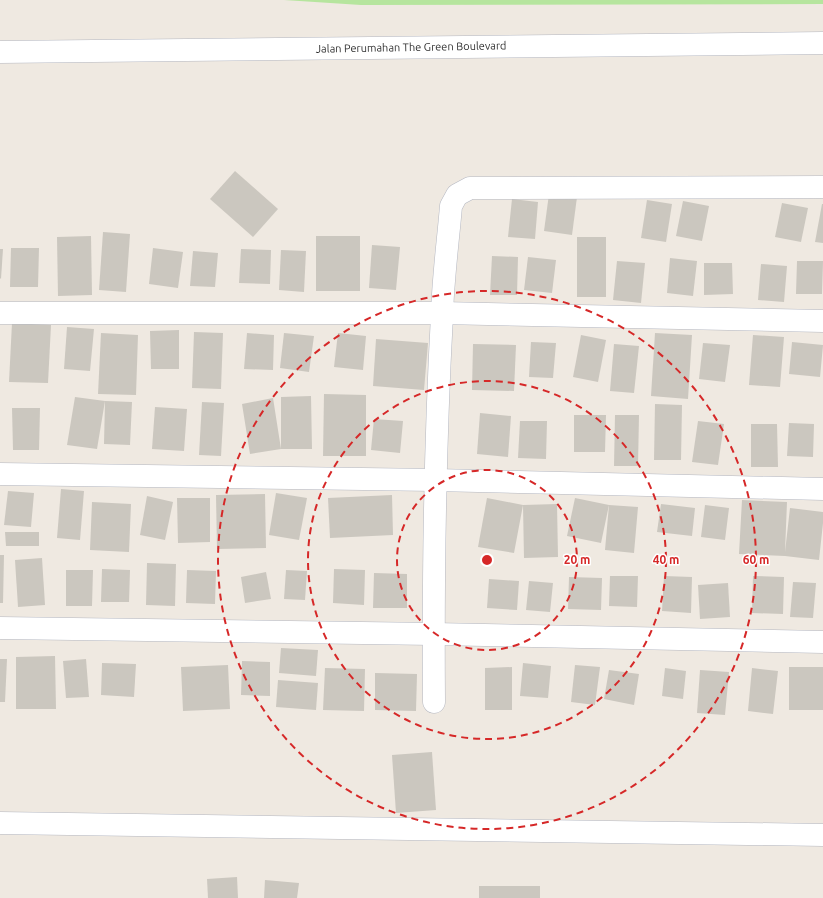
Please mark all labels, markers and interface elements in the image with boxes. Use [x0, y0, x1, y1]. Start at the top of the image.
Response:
street label: Jalan Perumahan The Green Boulevard [315, 39, 507, 55]
centre of rings [480, 553, 494, 567]
text: 20 m [564, 553, 590, 566]
text: 40 m [653, 553, 679, 566]
text: 60 m [743, 553, 769, 566]

